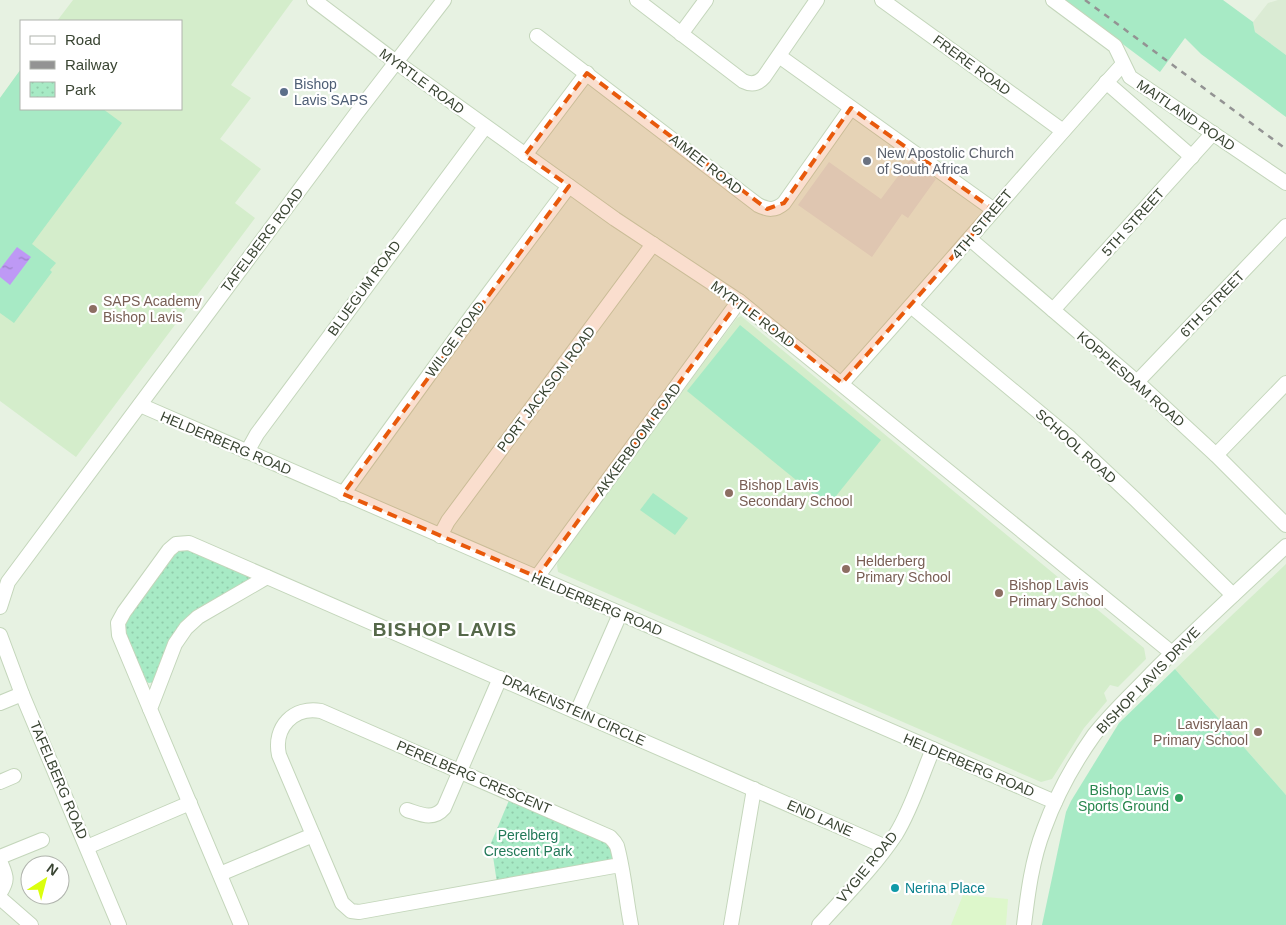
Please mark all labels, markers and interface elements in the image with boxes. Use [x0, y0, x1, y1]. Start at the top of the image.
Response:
legend [20, 20, 182, 110]
text: Road [65, 31, 101, 48]
street label: FRERE ROAD [930, 32, 1014, 98]
street label: MYRTLE ROAD [376, 45, 468, 117]
text: Railway [65, 56, 118, 73]
place label: Bishop Lavis SAPS [294, 76, 368, 108]
street label: MAITLAND ROAD [1134, 76, 1238, 154]
text: Park [65, 81, 96, 98]
marker: Bishop Lavis SAPS [278, 86, 290, 98]
street label: AIMEE ROAD [666, 131, 746, 197]
place label: New Apostolic Church of South Africa [877, 145, 1014, 177]
marker: New Apostolic Church of South Africa [861, 155, 873, 167]
street label: TAFELBERG ROAD [218, 185, 306, 295]
street label: 5TH STREET [1098, 185, 1168, 259]
street label: 4TH STREET [948, 186, 1016, 262]
street label: BLUEGUM ROAD [324, 237, 404, 339]
street label: 6TH STREET [1177, 267, 1248, 340]
street label: MYRTLE ROAD [708, 277, 798, 351]
place label: SAPS Academy Bishop Lavis [103, 293, 202, 325]
street label: WILGE ROAD [422, 298, 488, 380]
marker: SAPS Academy Bishop Lavis [87, 303, 99, 315]
street label: PORT JACKSON ROAD [494, 323, 598, 455]
street label: KOPPIESDAM ROAD [1074, 328, 1188, 430]
street label: AKKERBOOM ROAD [592, 380, 684, 498]
street label: SCHOOL ROAD [1032, 406, 1120, 486]
street label: HELDERBERG ROAD [158, 408, 294, 478]
place label: Bishop Lavis Secondary School [739, 477, 853, 509]
marker: Bishop Lavis Secondary School [723, 487, 735, 499]
place label: Helderberg Primary School [856, 553, 951, 585]
marker: Helderberg Primary School [840, 563, 852, 575]
street label: HELDERBERG ROAD [529, 569, 665, 639]
place label: Bishop Lavis Primary School [1009, 577, 1104, 609]
marker: Bishop Lavis Primary School [993, 587, 1005, 599]
district label: BISHOP LAVIS [373, 619, 517, 640]
street label: BISHOP LAVIS DRIVE [1093, 623, 1203, 737]
street label: DRAKENSTEIN CIRCLE [500, 671, 648, 749]
place label: Lavisrylaan Primary School [1153, 716, 1248, 748]
street label: TAFELBERG ROAD [27, 719, 91, 841]
marker: Lavisrylaan Primary School [1252, 726, 1264, 738]
street label: HELDERBERG ROAD [901, 730, 1037, 800]
street label: PERELBERG CRESCENT [394, 737, 554, 817]
place label: Bishop Lavis Sports Ground [1078, 782, 1169, 814]
marker: Bishop Lavis Sports Ground [1173, 792, 1185, 804]
street label: END LANE [785, 796, 855, 840]
park label: Perelberg Crescent Park [484, 827, 573, 859]
street label: VYGIE ROAD [833, 828, 901, 906]
north arrow [20, 855, 70, 905]
text: N [44, 860, 61, 879]
place label: Nerina Place [905, 880, 985, 896]
marker: Nerina Place [889, 882, 901, 894]

